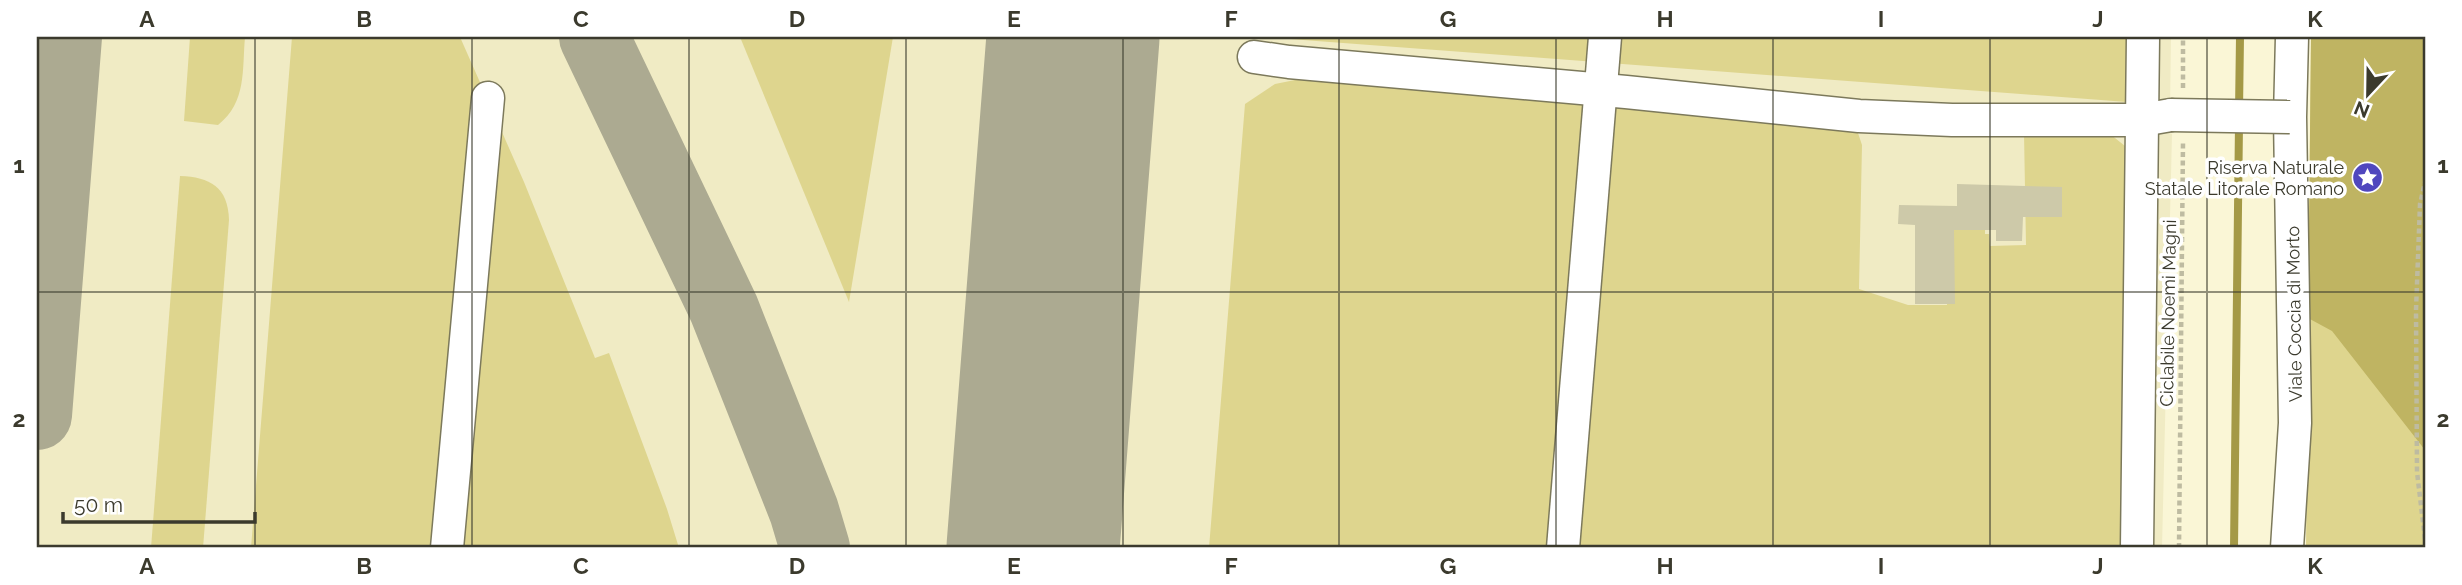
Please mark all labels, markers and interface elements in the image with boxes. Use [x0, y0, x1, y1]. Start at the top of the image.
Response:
text: A [139, 5, 155, 32]
text: B [356, 5, 372, 32]
text: C [573, 5, 589, 32]
text: D [789, 5, 805, 32]
text: E [1007, 5, 1021, 32]
text: F [1224, 5, 1238, 32]
text: G [1440, 5, 1456, 32]
text: H [1656, 5, 1674, 32]
text: I [1878, 5, 1884, 32]
text: J [2092, 5, 2104, 32]
text: K [2307, 5, 2323, 32]
north arrow [2332, 60, 2402, 130]
text: N [2351, 97, 2372, 123]
text: 1 [13, 151, 25, 178]
text: 1 [2437, 151, 2449, 178]
place label: Riserva Naturale Statale Litorale Romano [2145, 157, 2344, 199]
place icon: Riserva Naturale Statale Litorale Romano [2350, 160, 2384, 194]
street label: Ciclabile Noemi Magni [2156, 219, 2180, 407]
street label: Viale Coccia di Morto [2282, 226, 2306, 402]
text: 2 [13, 405, 25, 432]
text: 2 [2437, 405, 2449, 432]
scale bar [63, 480, 256, 524]
text: 50 m [74, 492, 123, 517]
text: A [139, 552, 155, 579]
text: B [356, 552, 372, 579]
text: C [573, 552, 589, 579]
text: D [789, 552, 805, 579]
text: E [1007, 552, 1021, 579]
text: F [1224, 552, 1238, 579]
text: G [1440, 552, 1456, 579]
text: H [1656, 552, 1674, 579]
text: I [1878, 552, 1884, 579]
text: J [2092, 552, 2104, 579]
text: K [2307, 552, 2323, 579]

